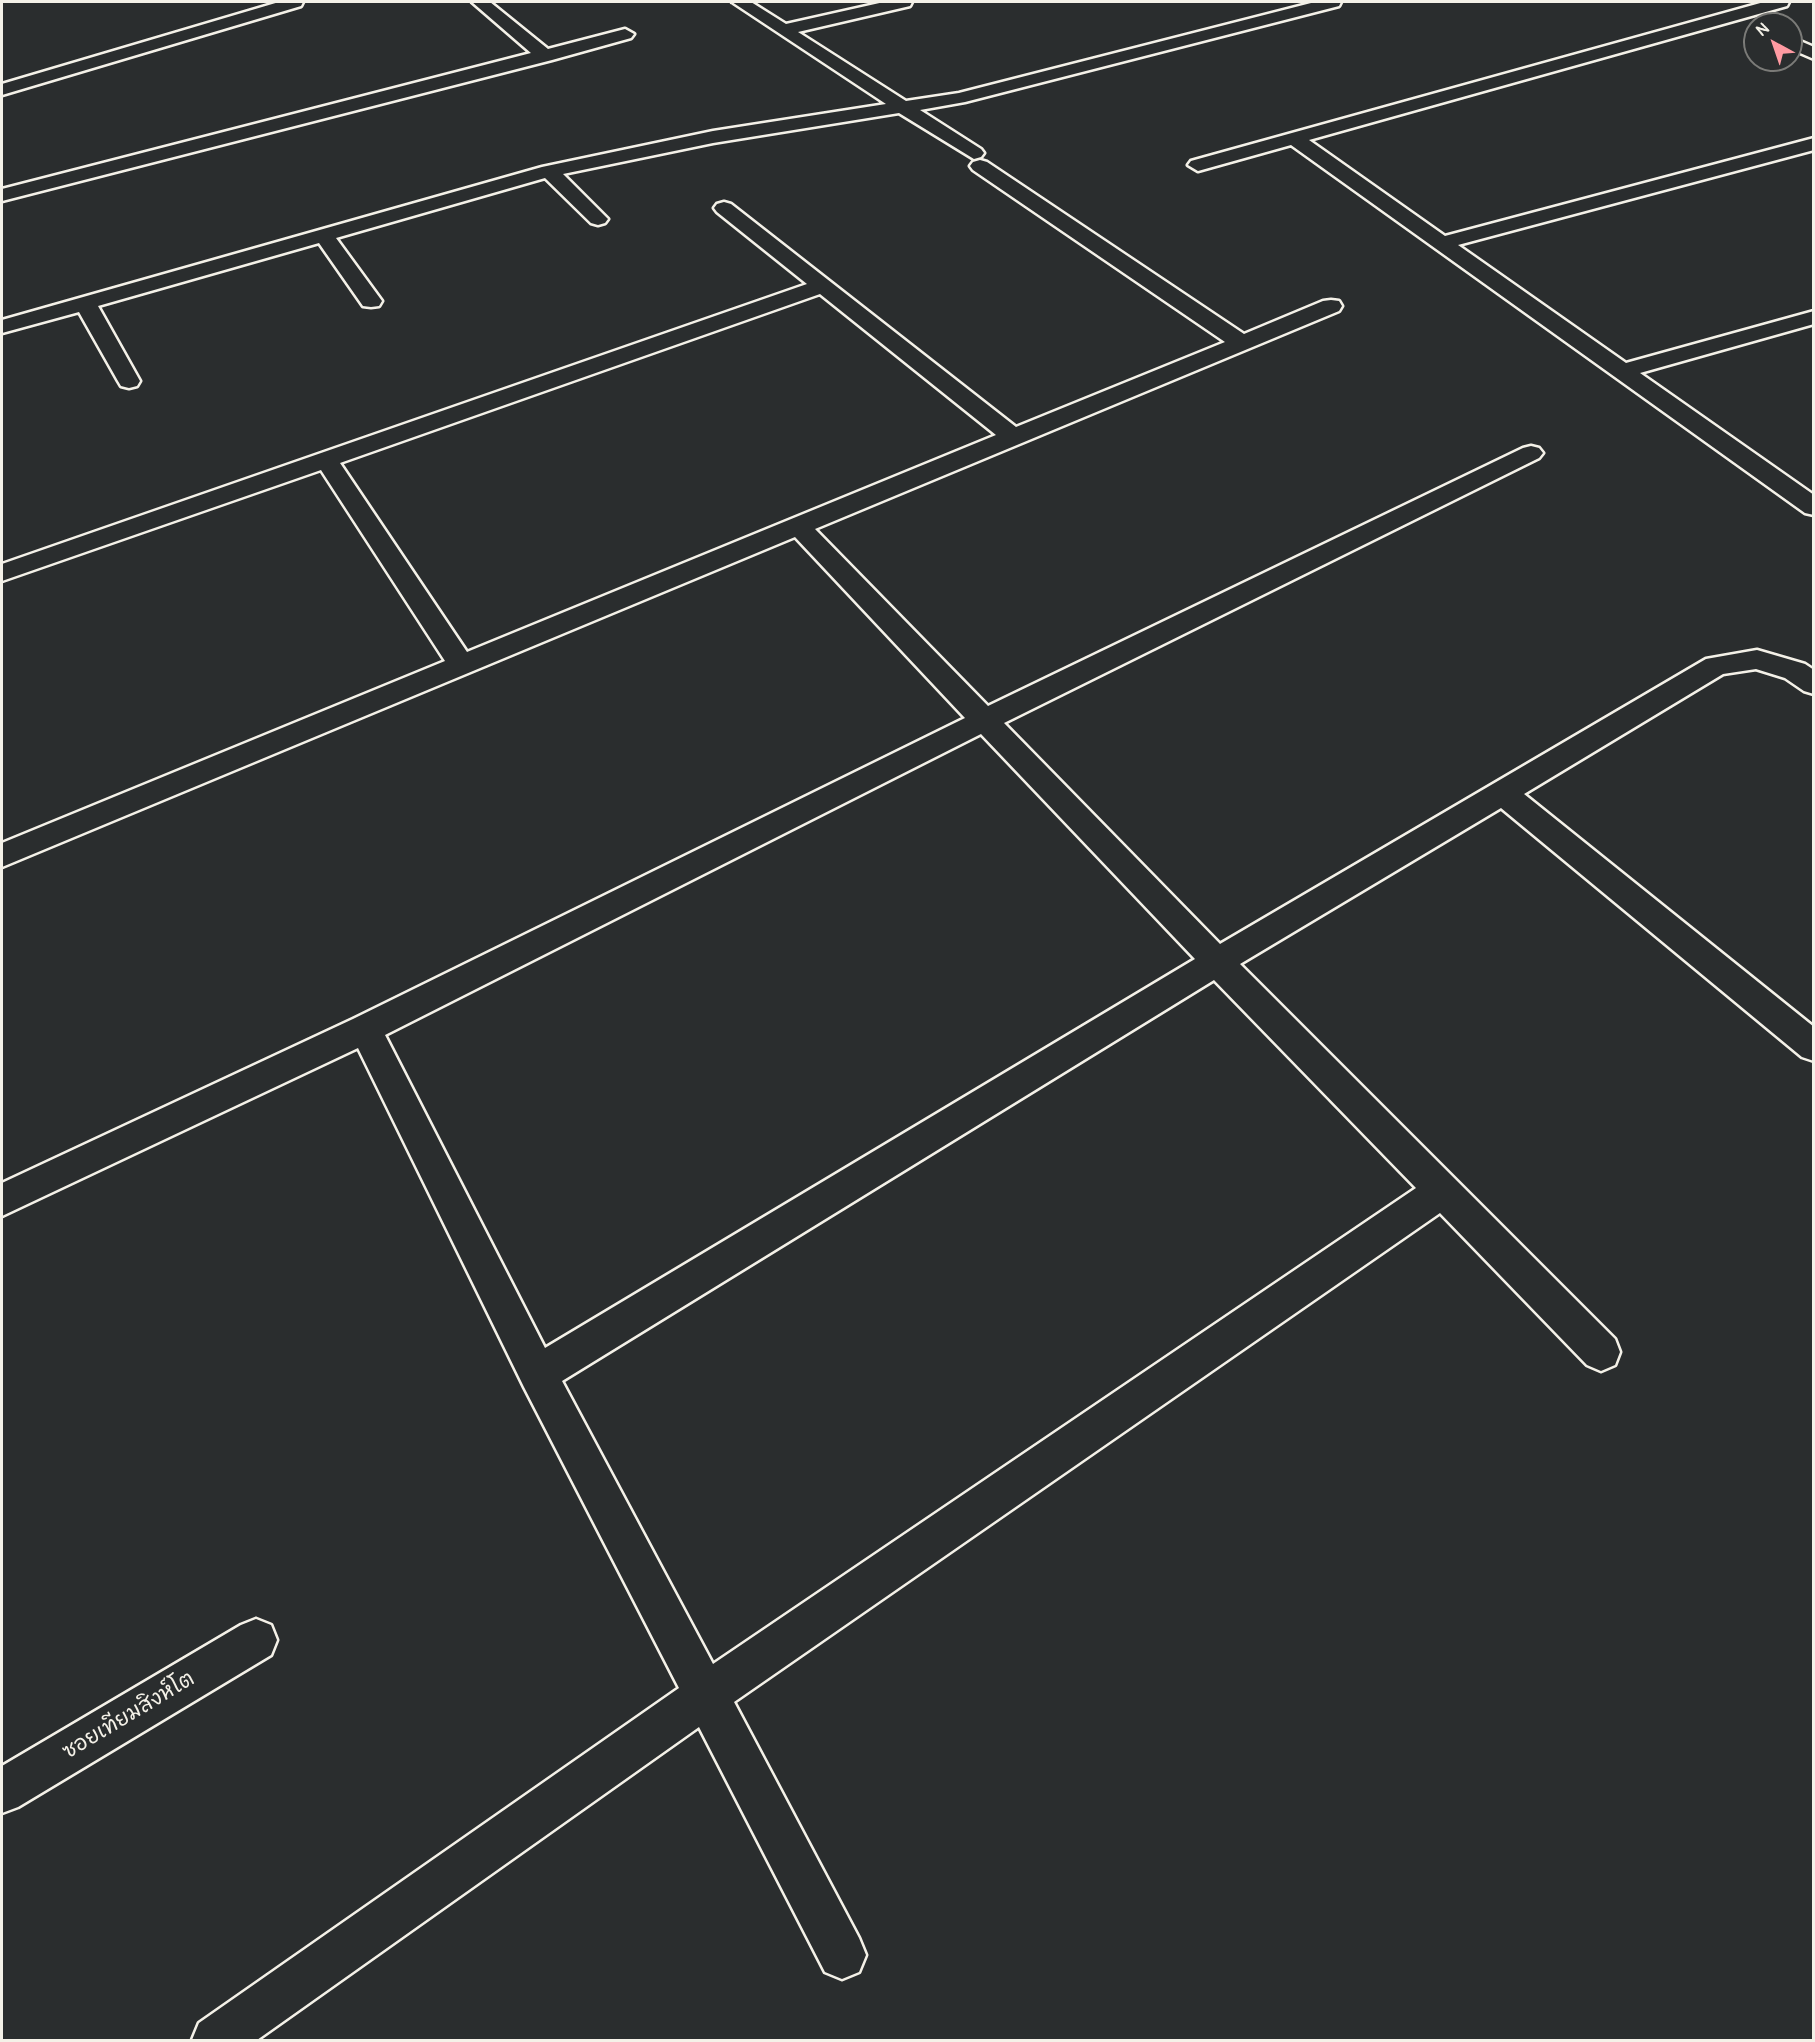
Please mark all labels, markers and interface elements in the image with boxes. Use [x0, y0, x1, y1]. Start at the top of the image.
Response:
north arrow [1743, 12, 1803, 72]
text: N [1752, 19, 1773, 41]
street label: ซอยเทียมสิงห์โต [59, 1667, 199, 1765]

